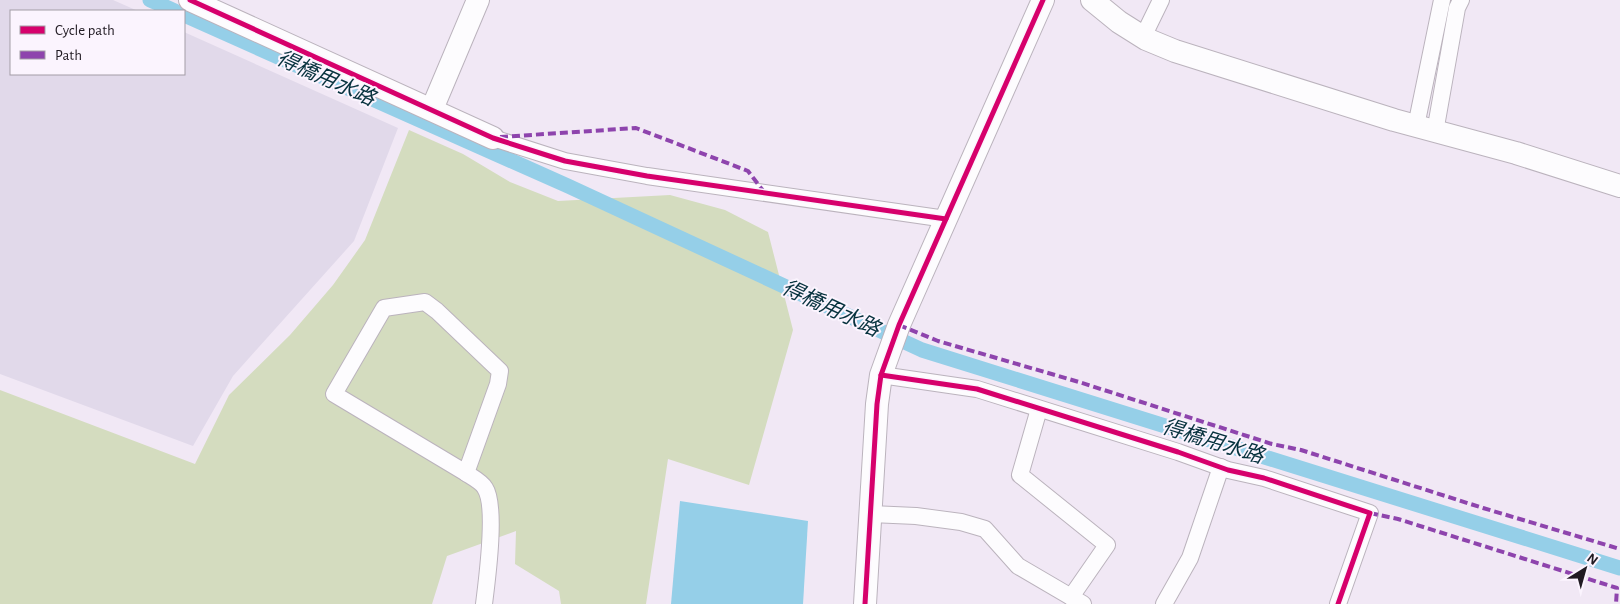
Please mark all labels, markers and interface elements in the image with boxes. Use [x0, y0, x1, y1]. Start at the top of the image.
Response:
legend [10, 10, 185, 75]
text: Cycle path [55, 23, 115, 38]
water label: 得橋用水路 [274, 47, 380, 110]
text: Path [55, 48, 82, 63]
water label: 得橋用水路 [779, 276, 885, 341]
water label: 得橋用水路 [1160, 415, 1268, 467]
north arrow [1560, 544, 1610, 594]
text: N [1584, 551, 1600, 568]

